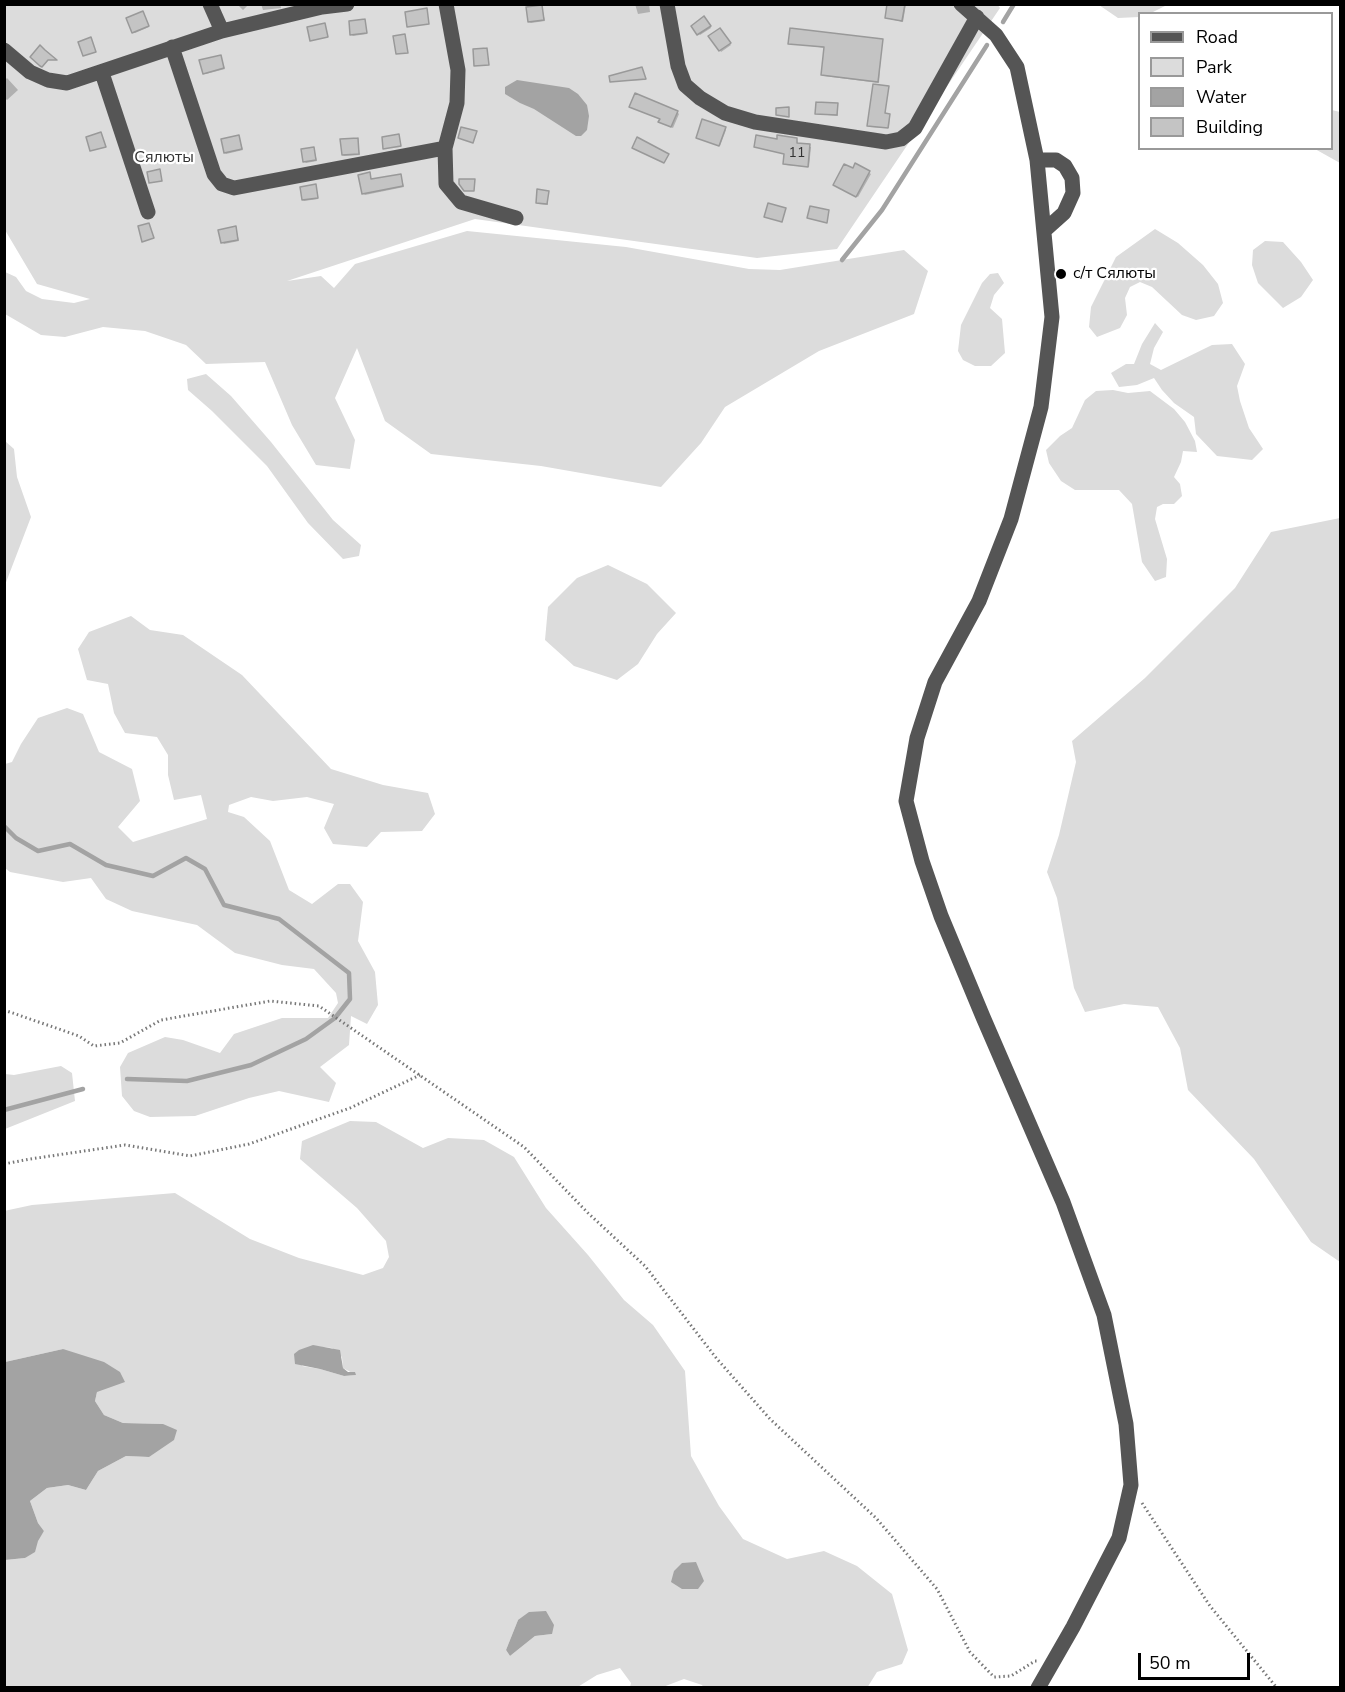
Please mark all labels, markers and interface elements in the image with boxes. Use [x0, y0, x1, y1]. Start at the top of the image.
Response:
legend [1138, 12, 1333, 150]
text: Road [1196, 25, 1238, 49]
text: Park [1196, 55, 1232, 79]
text: Water [1196, 85, 1247, 109]
text: Building [1196, 115, 1263, 139]
house number: 11 [789, 146, 805, 162]
park label: Сялюты [134, 148, 194, 168]
place label: с/т Сялюты [1073, 264, 1156, 284]
marker: с/т Сялюты [1054, 267, 1068, 281]
scale bar [1141, 1641, 1254, 1679]
text: 50 m [1149, 1651, 1191, 1675]

